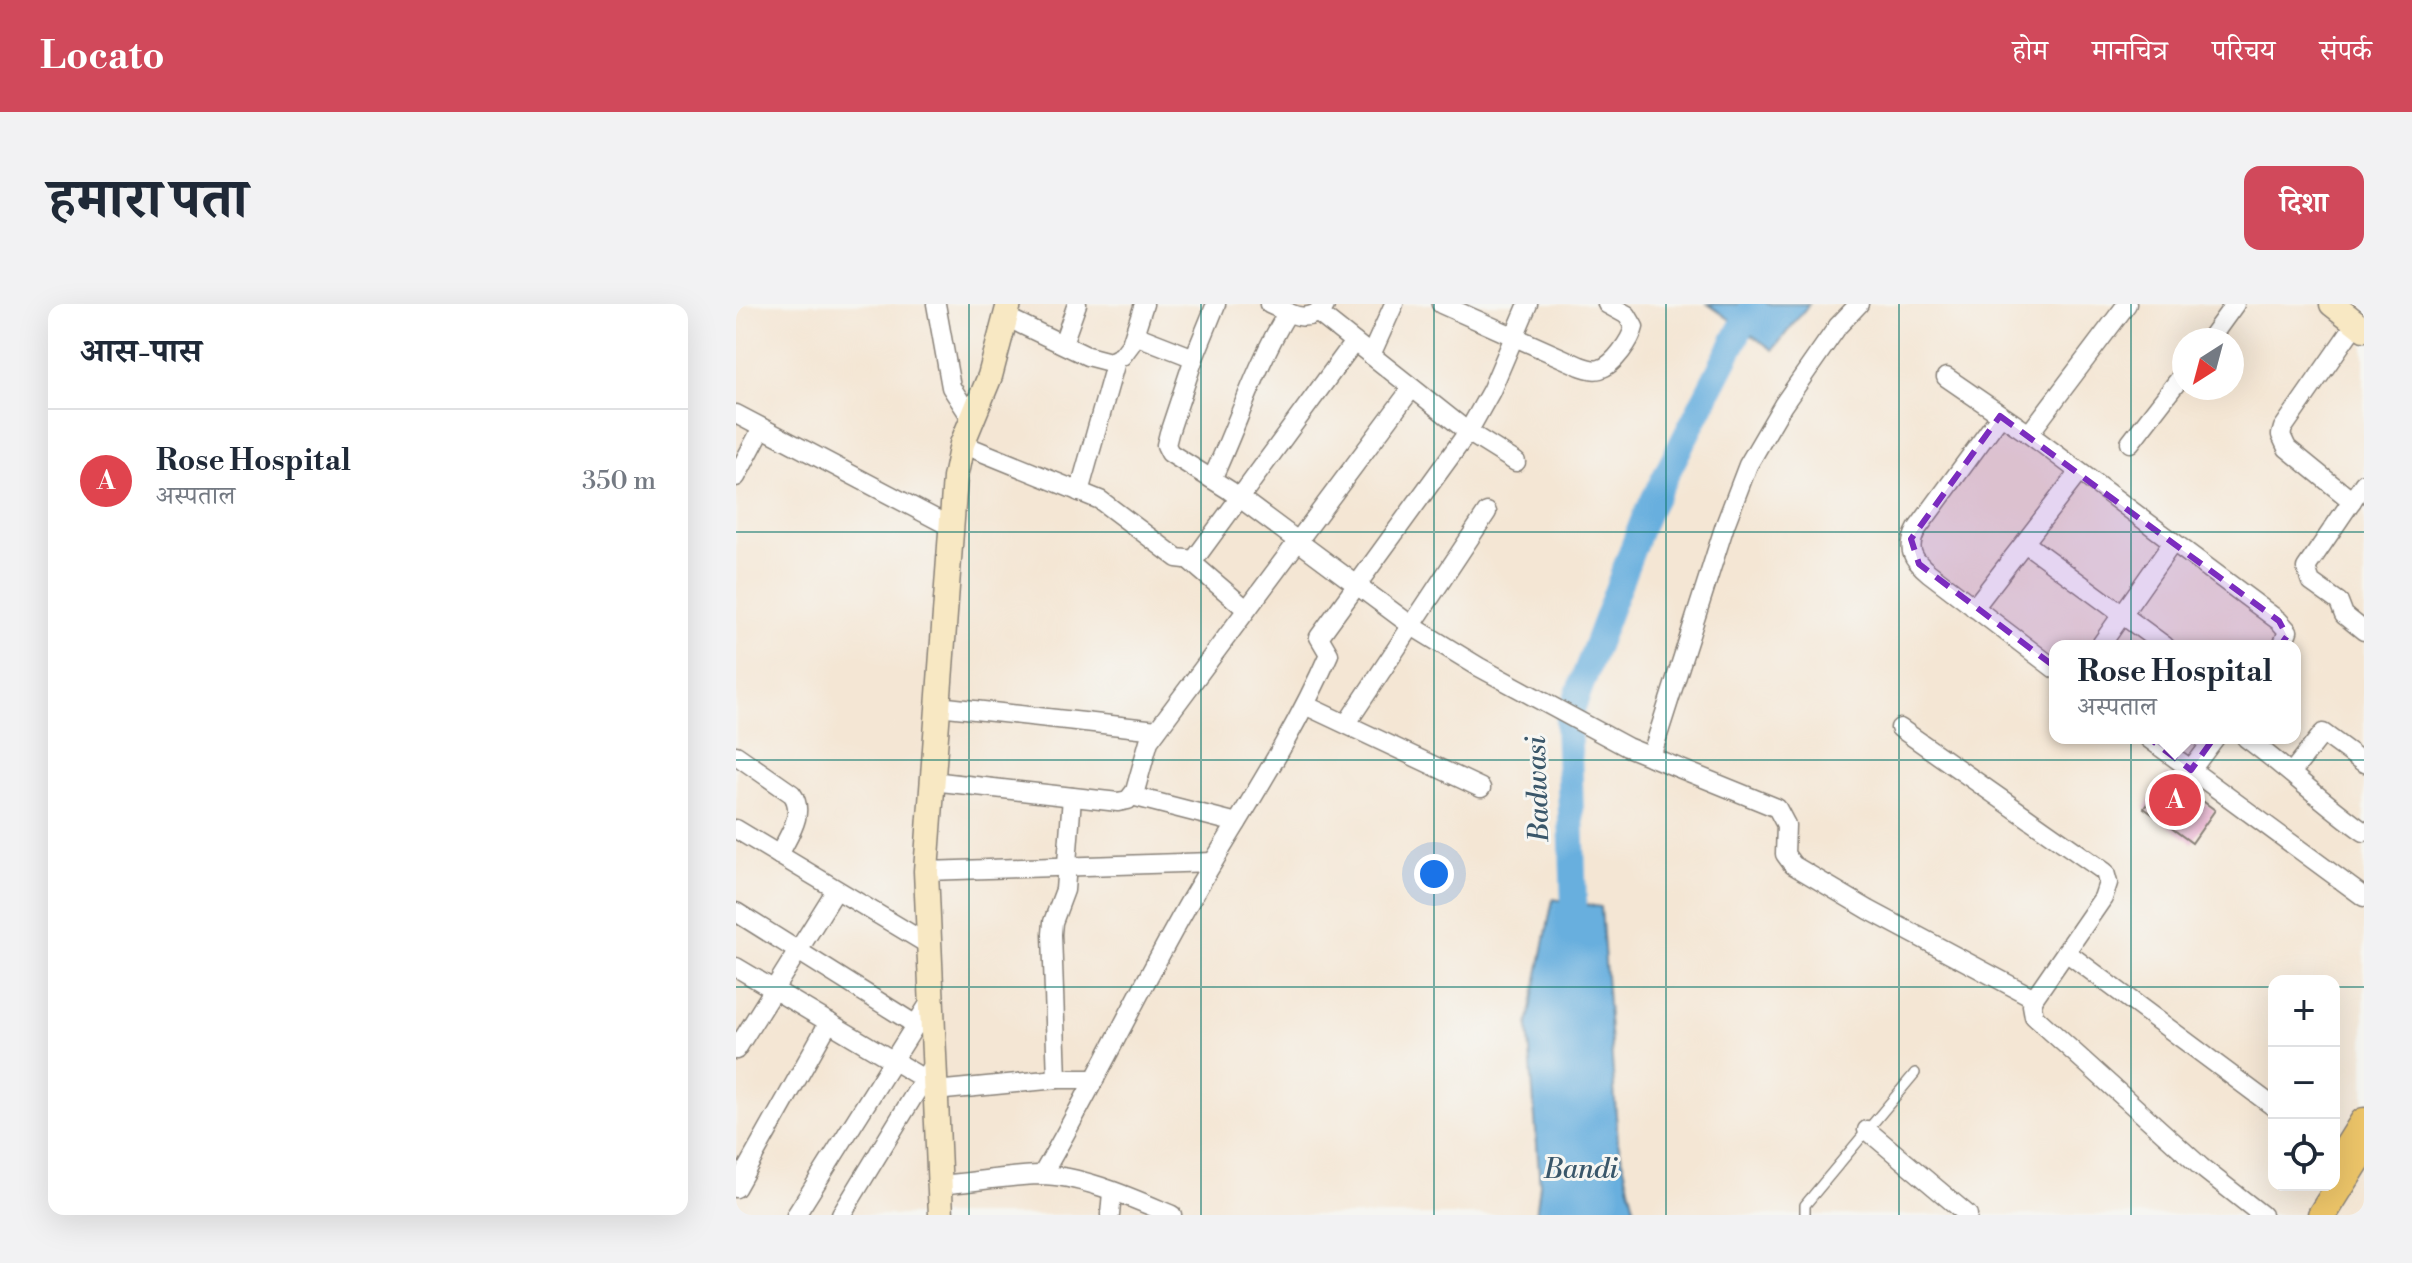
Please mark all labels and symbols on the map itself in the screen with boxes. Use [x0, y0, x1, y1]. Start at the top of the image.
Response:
north arrow [2172, 328, 2244, 400]
water label: Badwasi [1519, 735, 1557, 844]
pin: A [2149, 770, 2201, 830]
your location [1414, 854, 1454, 894]
water label: Bandi [1543, 1152, 1619, 1187]

